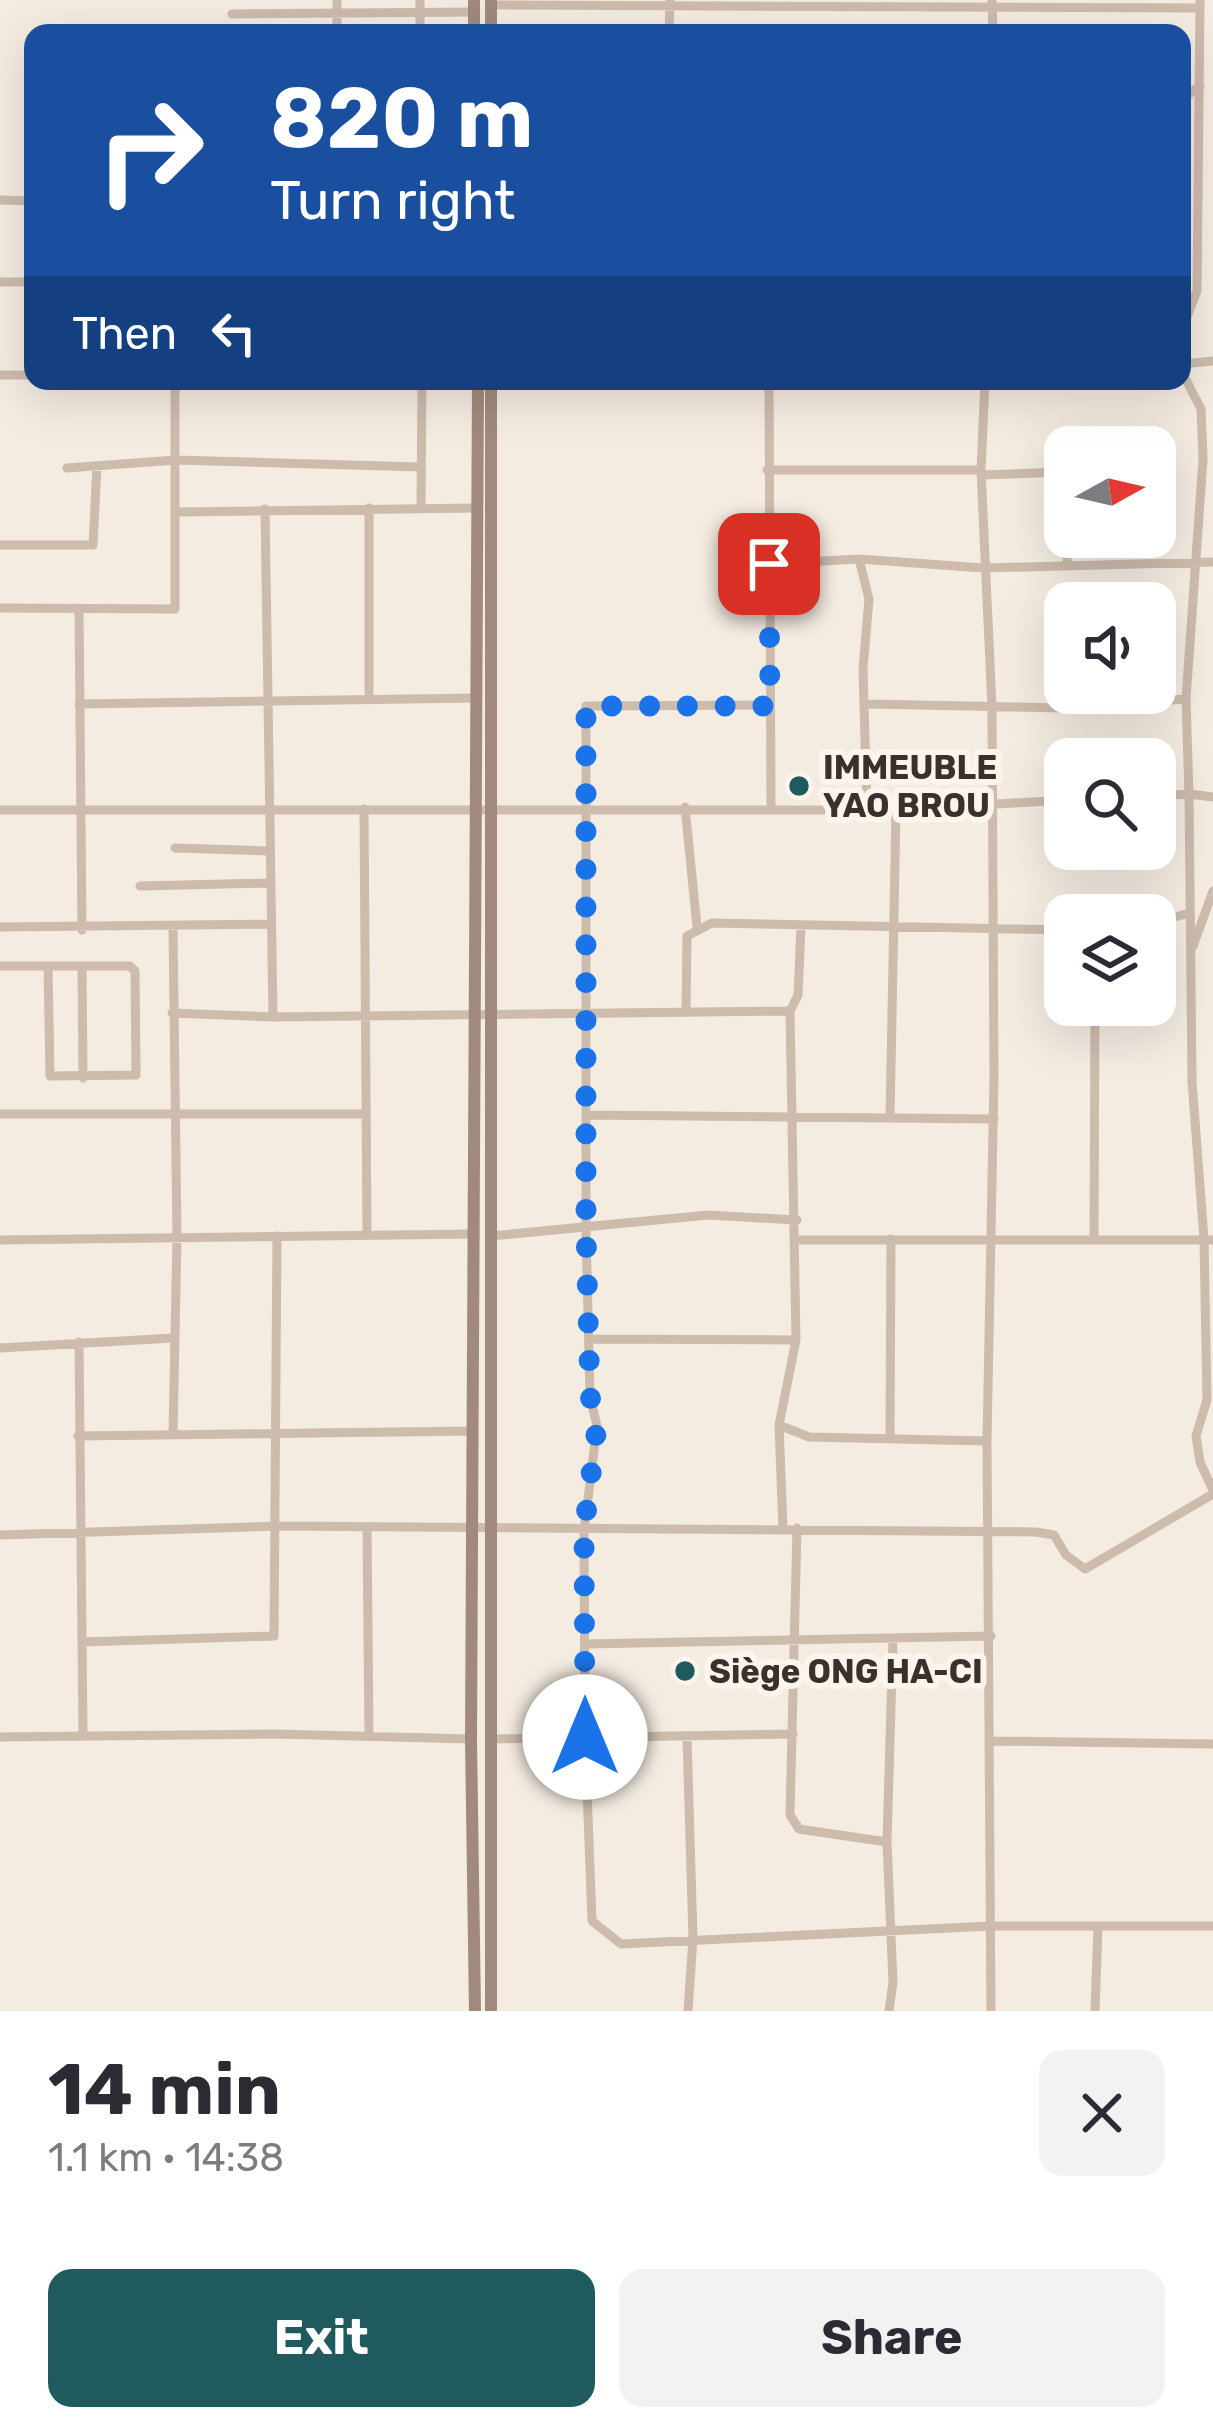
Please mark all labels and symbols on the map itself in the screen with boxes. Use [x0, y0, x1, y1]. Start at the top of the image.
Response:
north arrow [1044, 426, 1176, 558]
pin [718, 513, 820, 615]
place label: IMMEUBLE YAO BROU [823, 748, 997, 825]
marker: IMMEUBLE YAO BROU [786, 773, 812, 799]
place label: Siège ONG HA-CI [709, 1652, 983, 1691]
marker: Siège ONG HA-CI [672, 1658, 698, 1684]
position arrow [522, 1674, 648, 1800]

